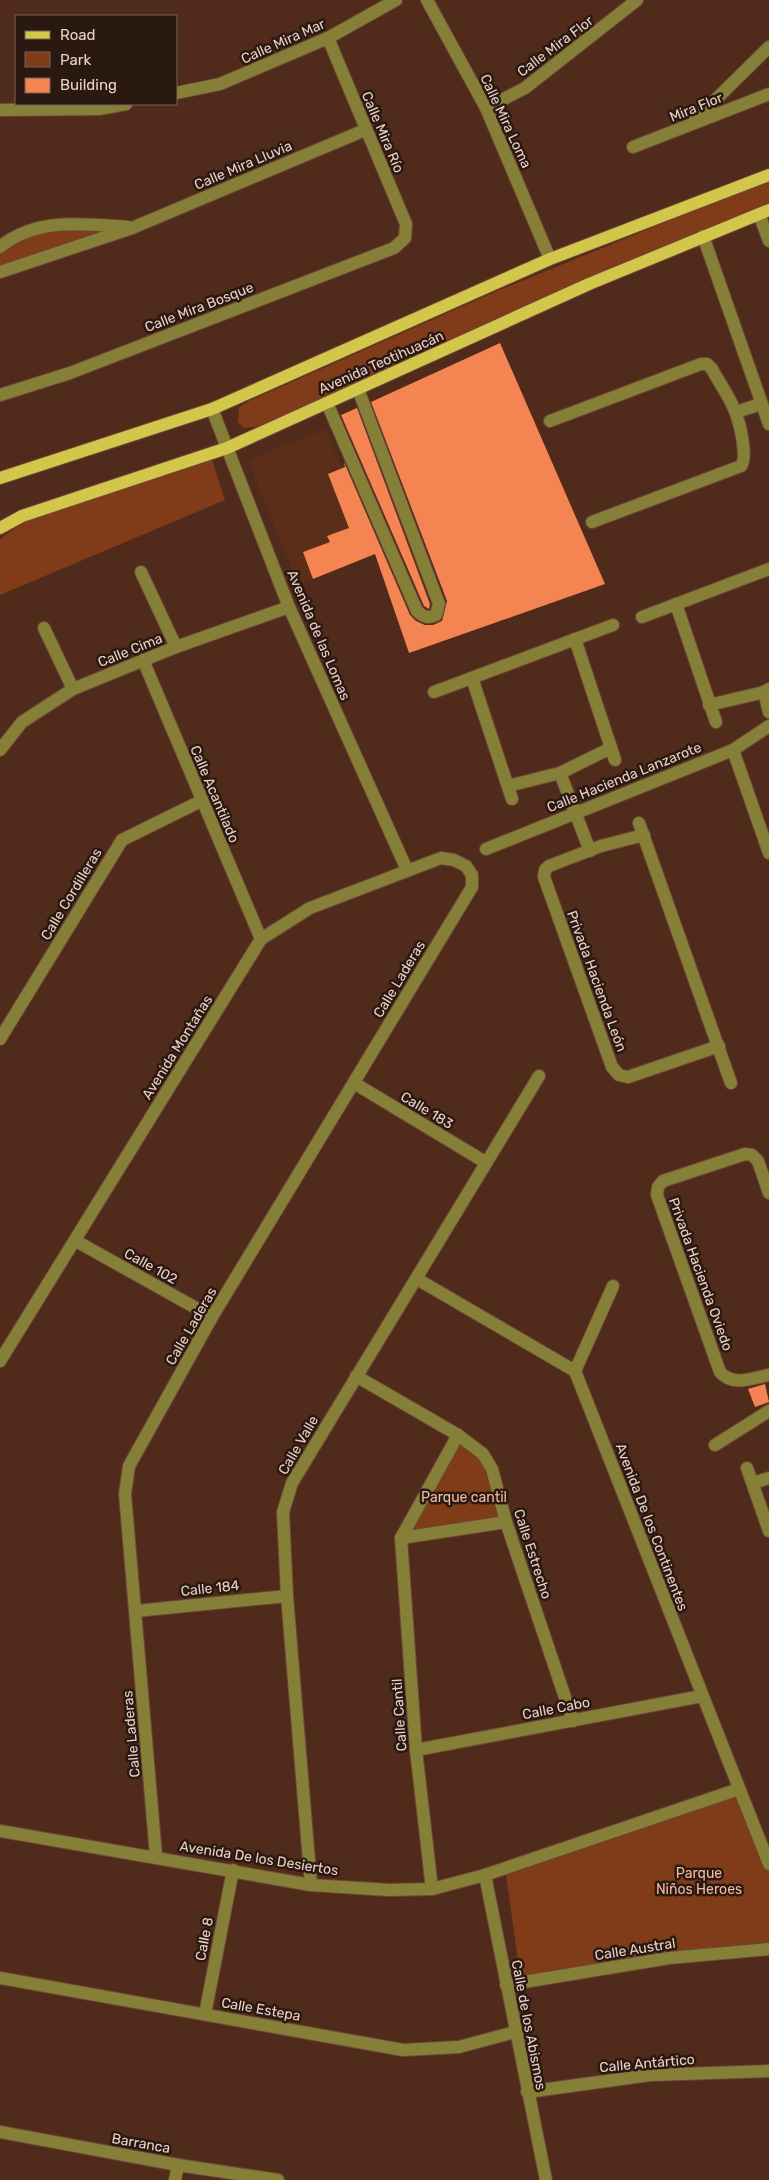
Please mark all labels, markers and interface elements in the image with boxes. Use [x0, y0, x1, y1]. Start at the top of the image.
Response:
street label: Calle Mira Flor [514, 12, 597, 81]
legend [15, 15, 178, 105]
street label: Calle Mira Mar [239, 15, 328, 68]
text: Road [60, 26, 96, 44]
text: Park [60, 51, 91, 69]
street label: Calle Mira Loma [476, 71, 535, 171]
text: Building [60, 76, 117, 94]
street label: Calle Mira Río [358, 89, 407, 175]
street label: Mira Flor [667, 89, 726, 126]
street label: Calle Mira Lluvia [192, 137, 295, 194]
street label: Calle Mira Bosque [142, 279, 256, 336]
street label: Avenida Teotihuacán [316, 327, 446, 398]
street label: Avenida de las Lomas [283, 567, 354, 703]
street label: Calle Cima [95, 630, 165, 671]
street label: Calle Hacienda Lanzarote [544, 739, 704, 816]
street label: Calle Acantilado [186, 743, 243, 845]
street label: Calle Cordilleras [37, 845, 106, 943]
street label: Privada Hacienda León [563, 908, 630, 1054]
street label: Calle Laderas [370, 938, 429, 1021]
street label: Avenida Montañas [138, 992, 216, 1103]
street label: Calle 183 [397, 1088, 456, 1133]
street label: Privada Hacienda Oviedo [665, 1195, 736, 1353]
street label: Calle 102 [121, 1245, 180, 1288]
street label: Calle Laderas [162, 1284, 221, 1368]
street label: Calle Valle [275, 1413, 322, 1478]
street label: Avenida De los Continentes [612, 1441, 691, 1613]
park label: Parque cantil [421, 1489, 507, 1506]
street label: Calle Estrecho [510, 1507, 555, 1601]
street label: Calle 184 [180, 1577, 240, 1600]
street label: Calle Cantil [388, 1678, 411, 1752]
street label: Calle Laderas [119, 1690, 144, 1778]
street label: Calle Cabo [521, 1694, 591, 1723]
street label: Avenida De los Desiertos [178, 1838, 339, 1879]
park label: Parque Niños Heroes [656, 1865, 742, 1898]
street label: Calle 8 [192, 1916, 217, 1962]
street label: Calle Austral [594, 1935, 677, 1964]
street label: Calle de los Abismos [508, 1959, 549, 2092]
street label: Calle Estepa [220, 1994, 302, 2025]
street label: Calle Antártico [599, 2051, 695, 2076]
street label: Barranca [110, 2130, 172, 2157]

